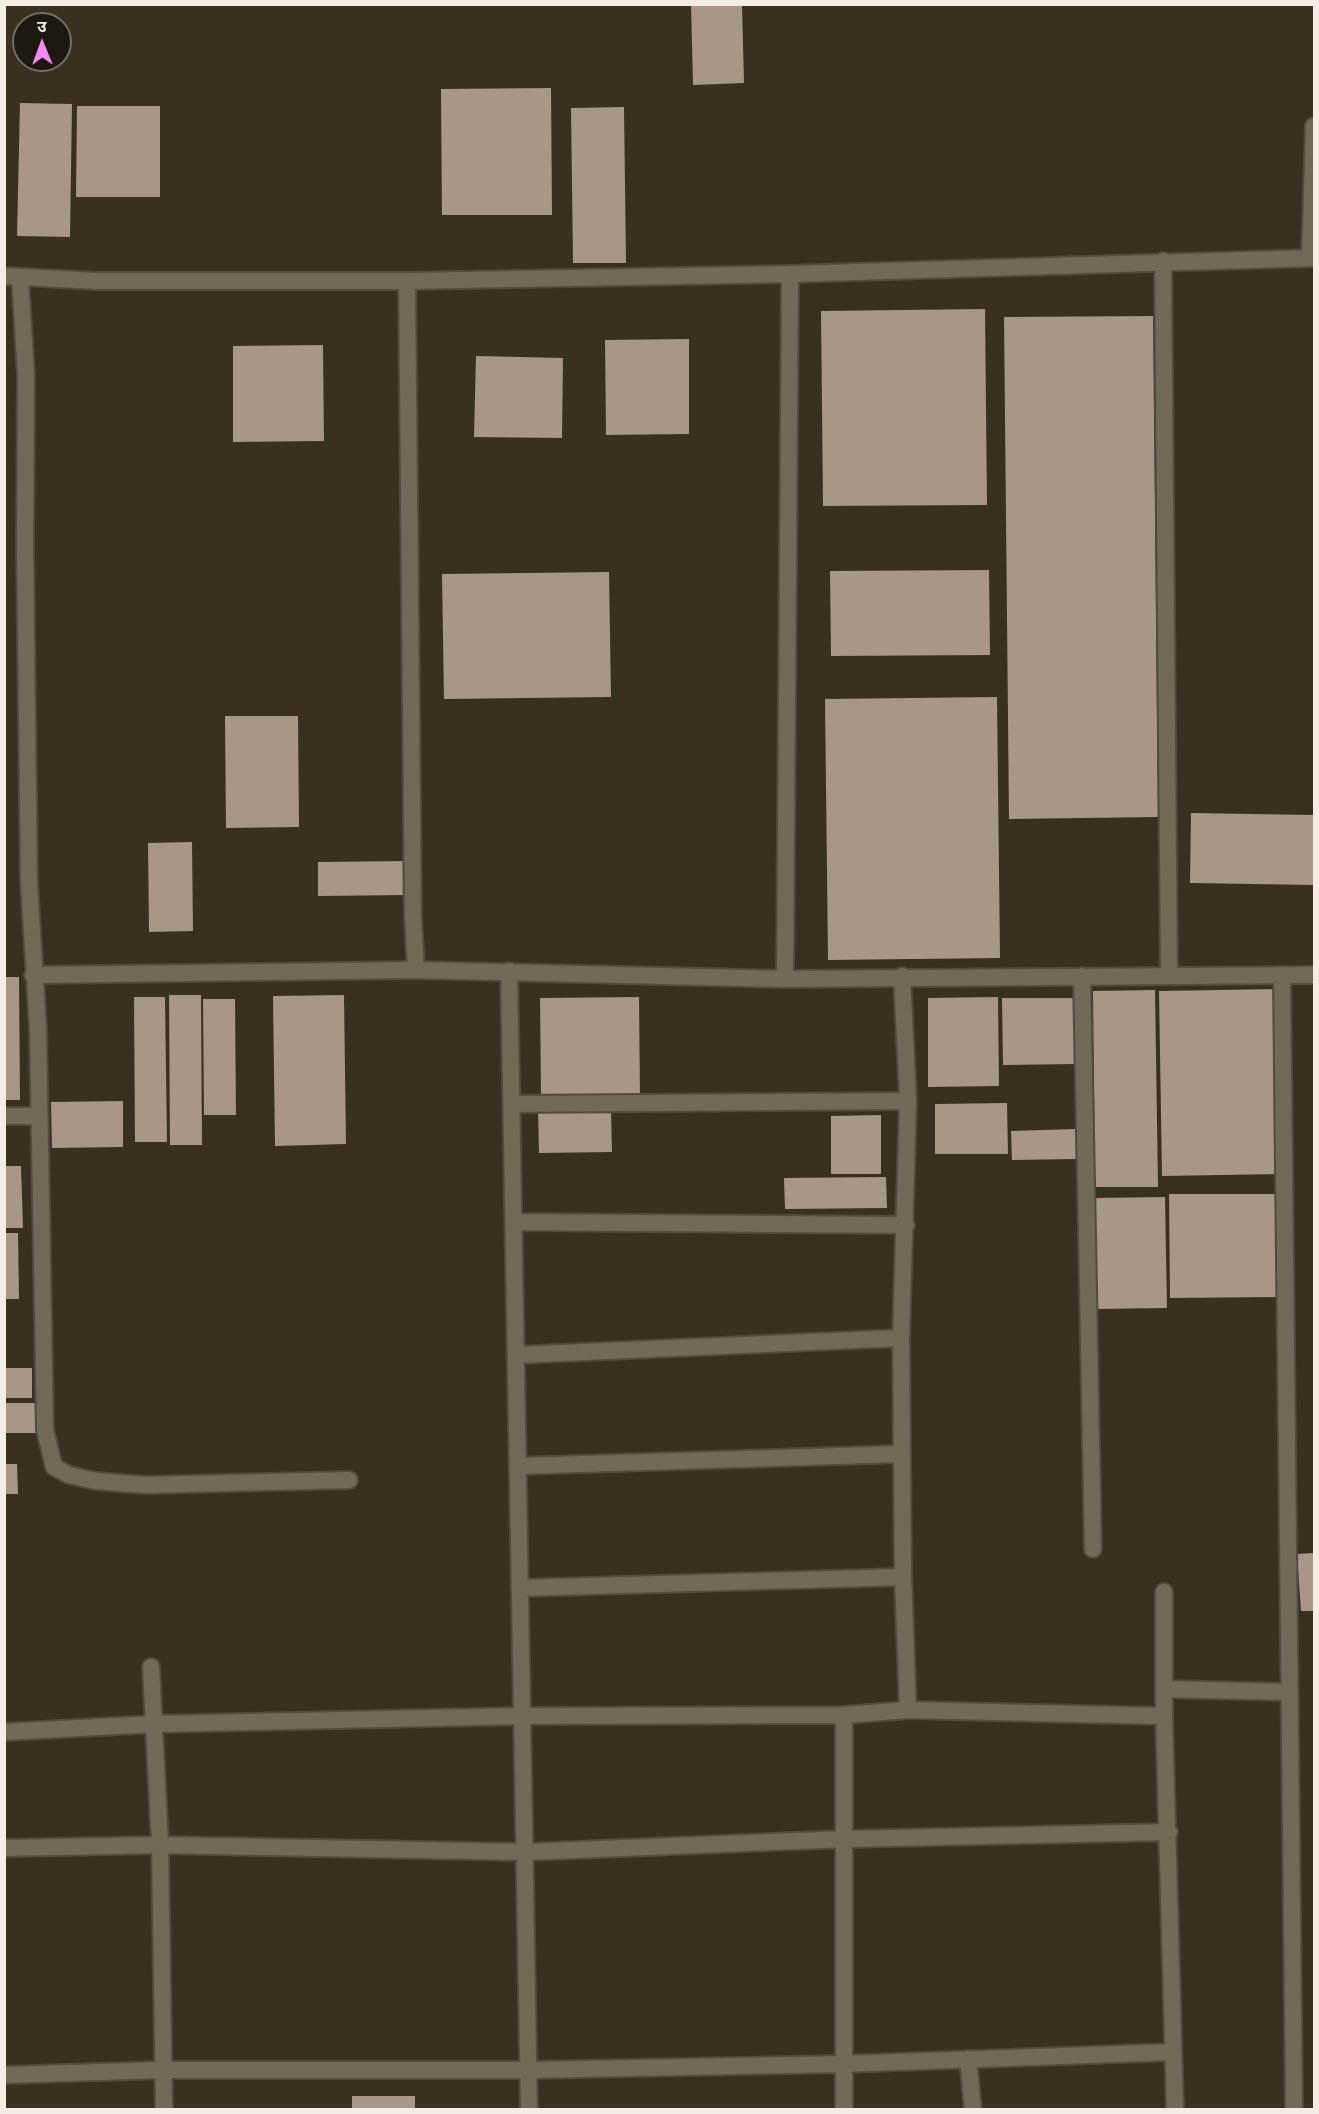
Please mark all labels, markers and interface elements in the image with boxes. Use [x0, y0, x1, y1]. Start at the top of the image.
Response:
north arrow [12, 12, 72, 72]
text: उ [37, 15, 47, 37]

